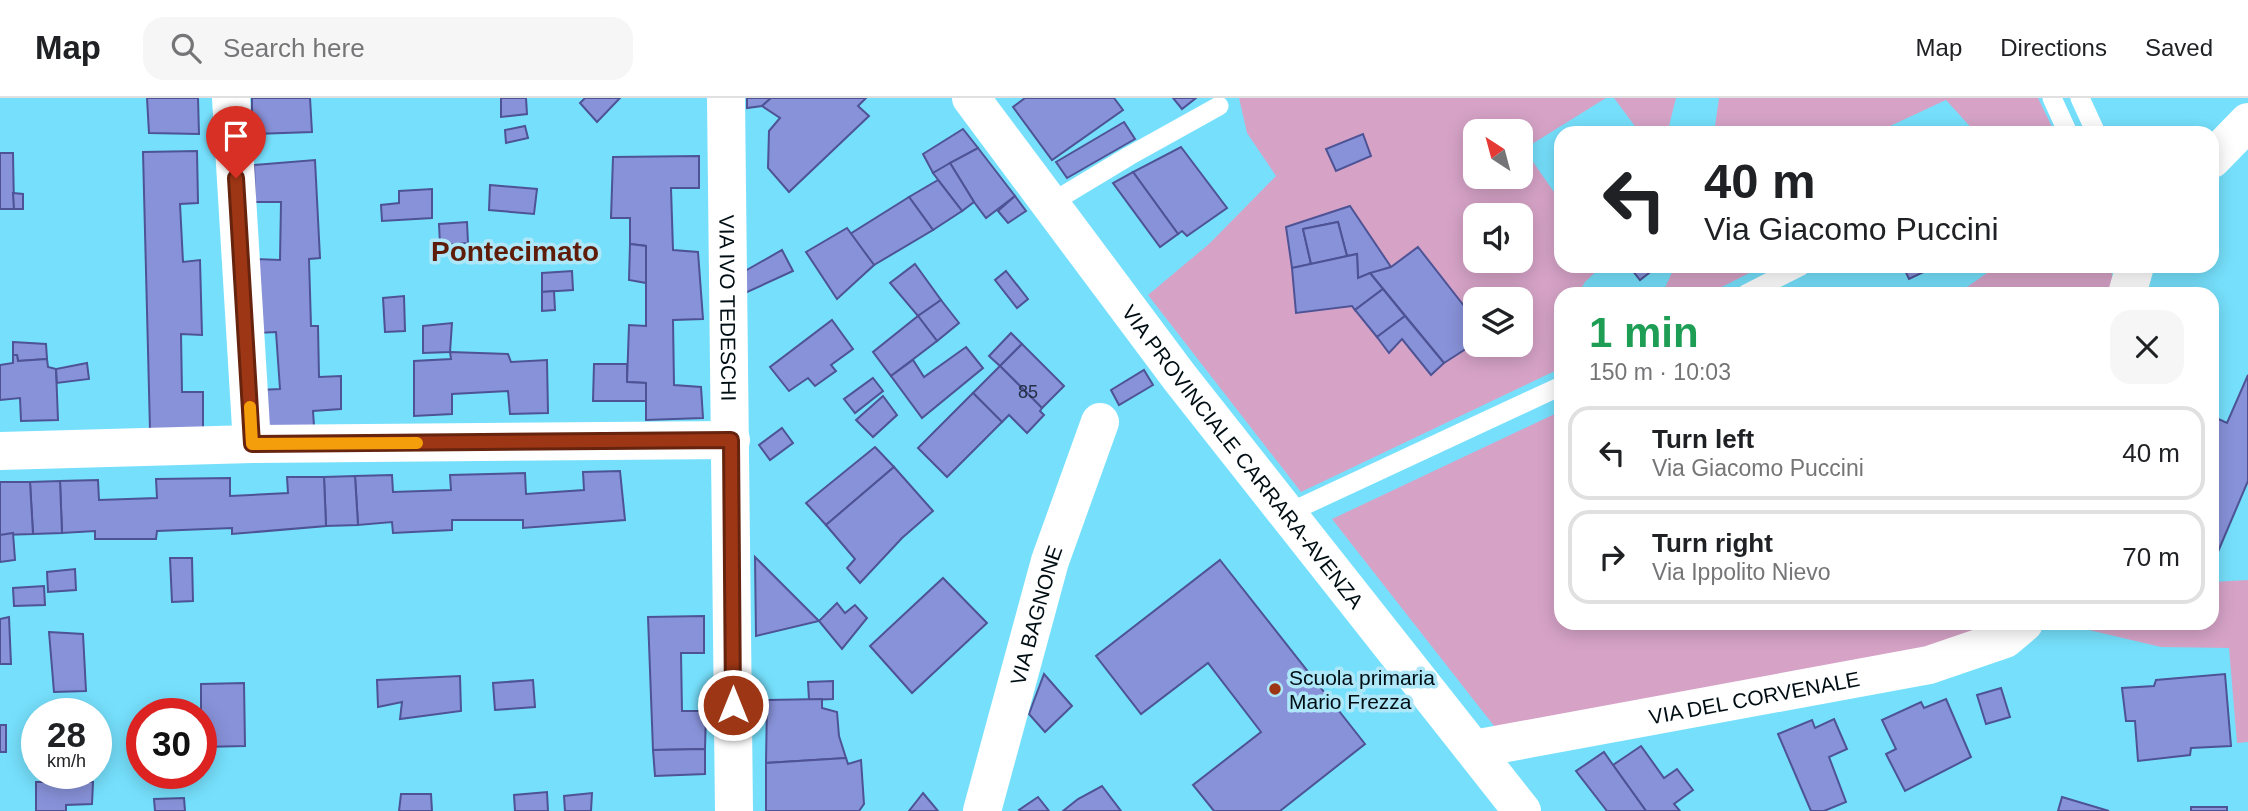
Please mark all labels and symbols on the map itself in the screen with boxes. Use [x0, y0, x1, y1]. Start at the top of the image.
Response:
pin [206, 106, 266, 178]
north arrow [1463, 119, 1533, 189]
street label: VIA IVO TEDESCHI [716, 215, 741, 401]
district label: Pontecimato [431, 236, 599, 267]
street label: VIA PROVINCIALE CARRARA-AVENZA [1118, 300, 1369, 612]
house number: 85 [1018, 382, 1038, 402]
street label: VIA BAGNONE [1005, 542, 1066, 687]
place label: Scuola primaria Mario Frezza [1289, 666, 1435, 713]
street label: VIA DEL CORVENALE [1647, 667, 1861, 728]
position arrow [696, 668, 770, 742]
marker: Scuola primaria Mario Frezza [1267, 681, 1283, 697]
speed limit sign: 30 [126, 698, 217, 789]

